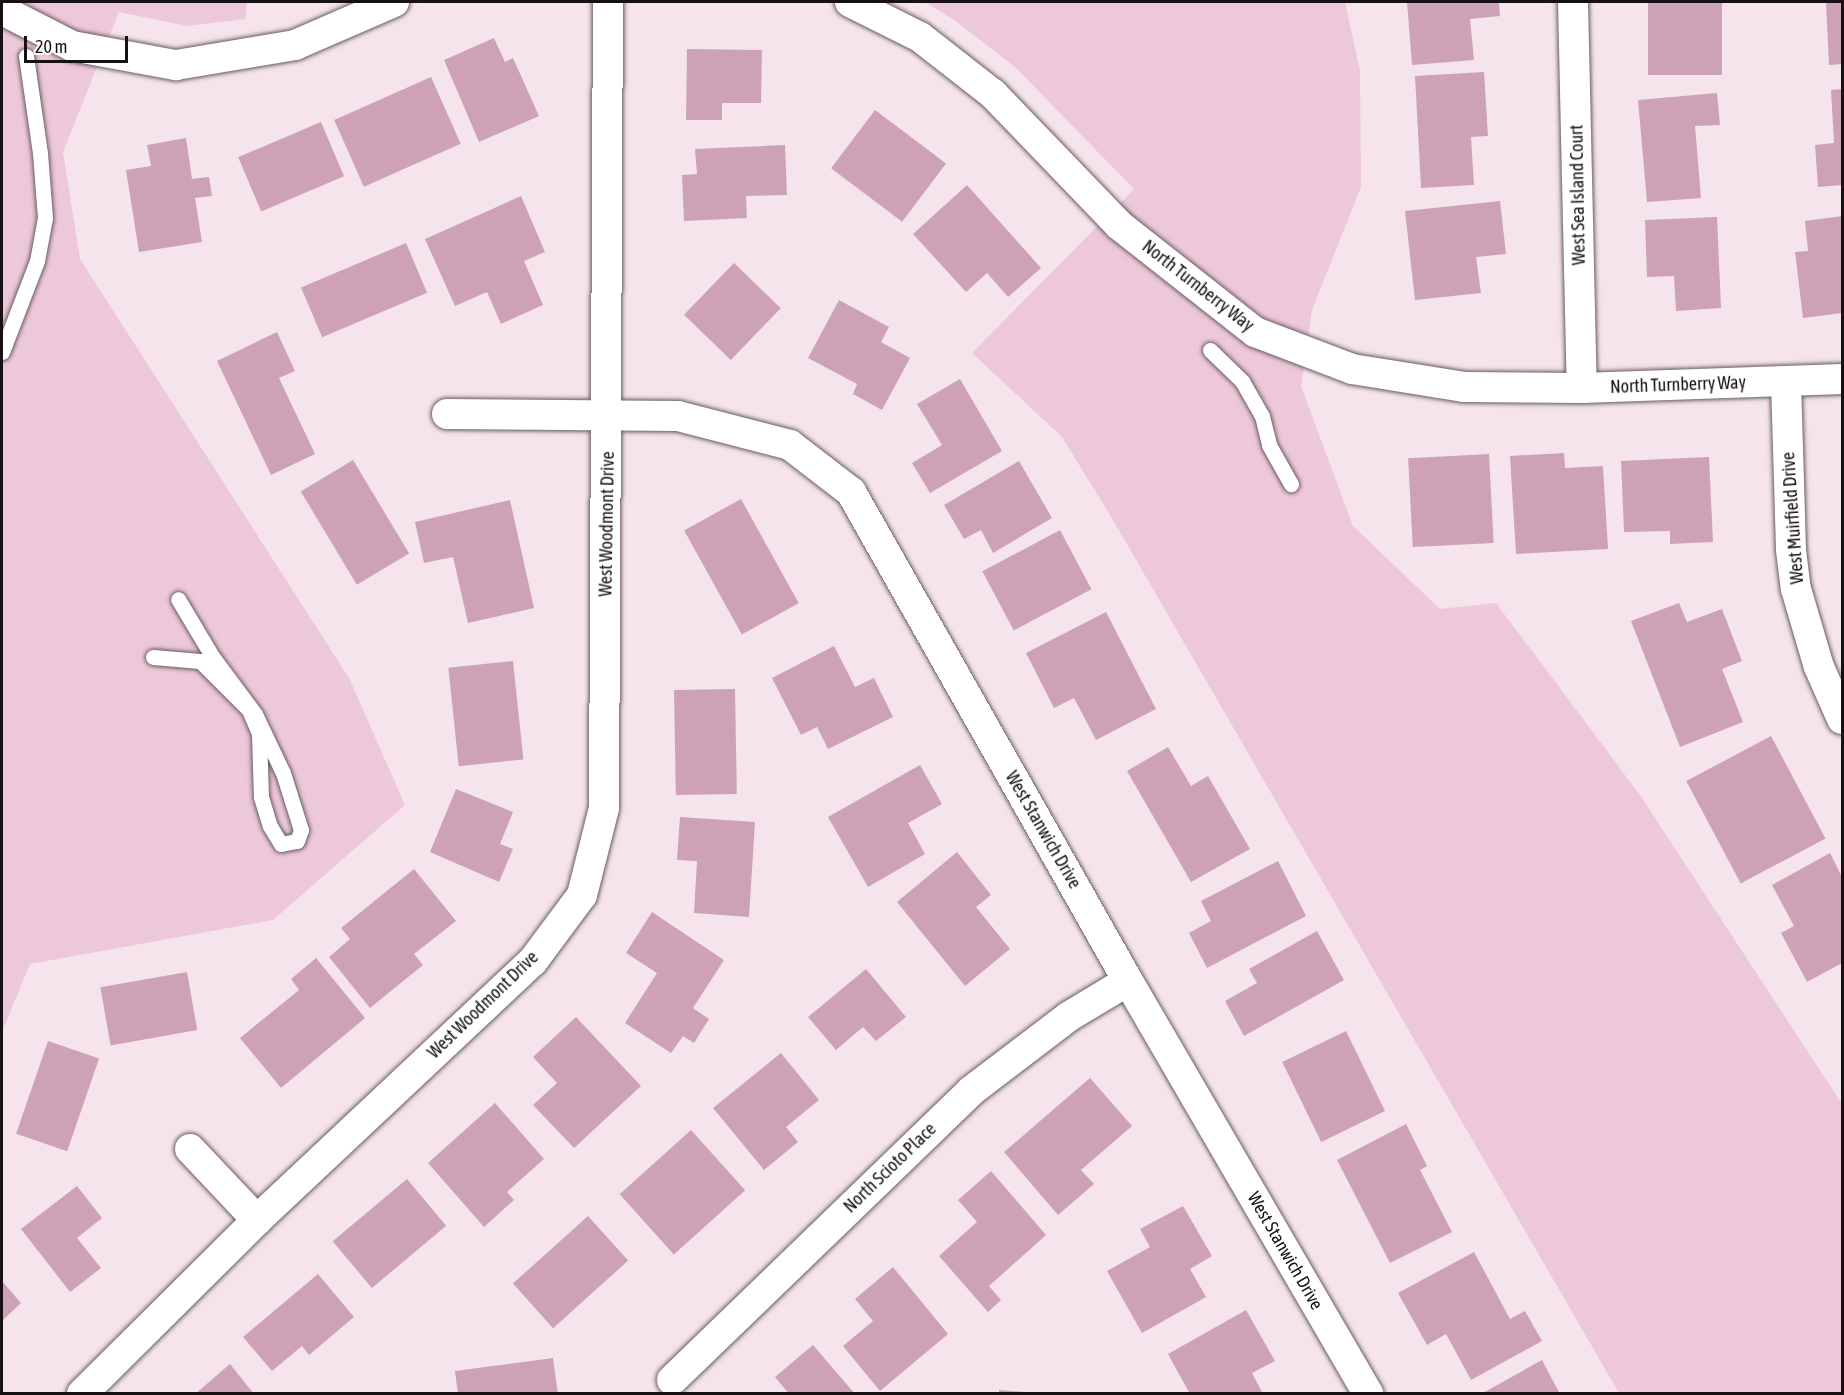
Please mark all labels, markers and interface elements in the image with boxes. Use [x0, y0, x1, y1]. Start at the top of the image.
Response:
scale bar [27, 24, 130, 62]
text: 20 m [35, 36, 67, 57]
street label: West Sea Island Court [1566, 125, 1590, 265]
street label: North Turnberry Way [1138, 236, 1258, 336]
street label: North Turnberry Way [1610, 372, 1746, 398]
street label: West Woodmont Drive [595, 451, 619, 597]
street label: West Muirfield Drive [1778, 451, 1808, 585]
street label: West Stanwich Drive [1001, 767, 1085, 893]
street label: West Woodmont Drive [423, 947, 543, 1063]
street label: North Scioto Place [839, 1119, 941, 1217]
street label: West Stanwich Drive [1243, 1188, 1327, 1314]

